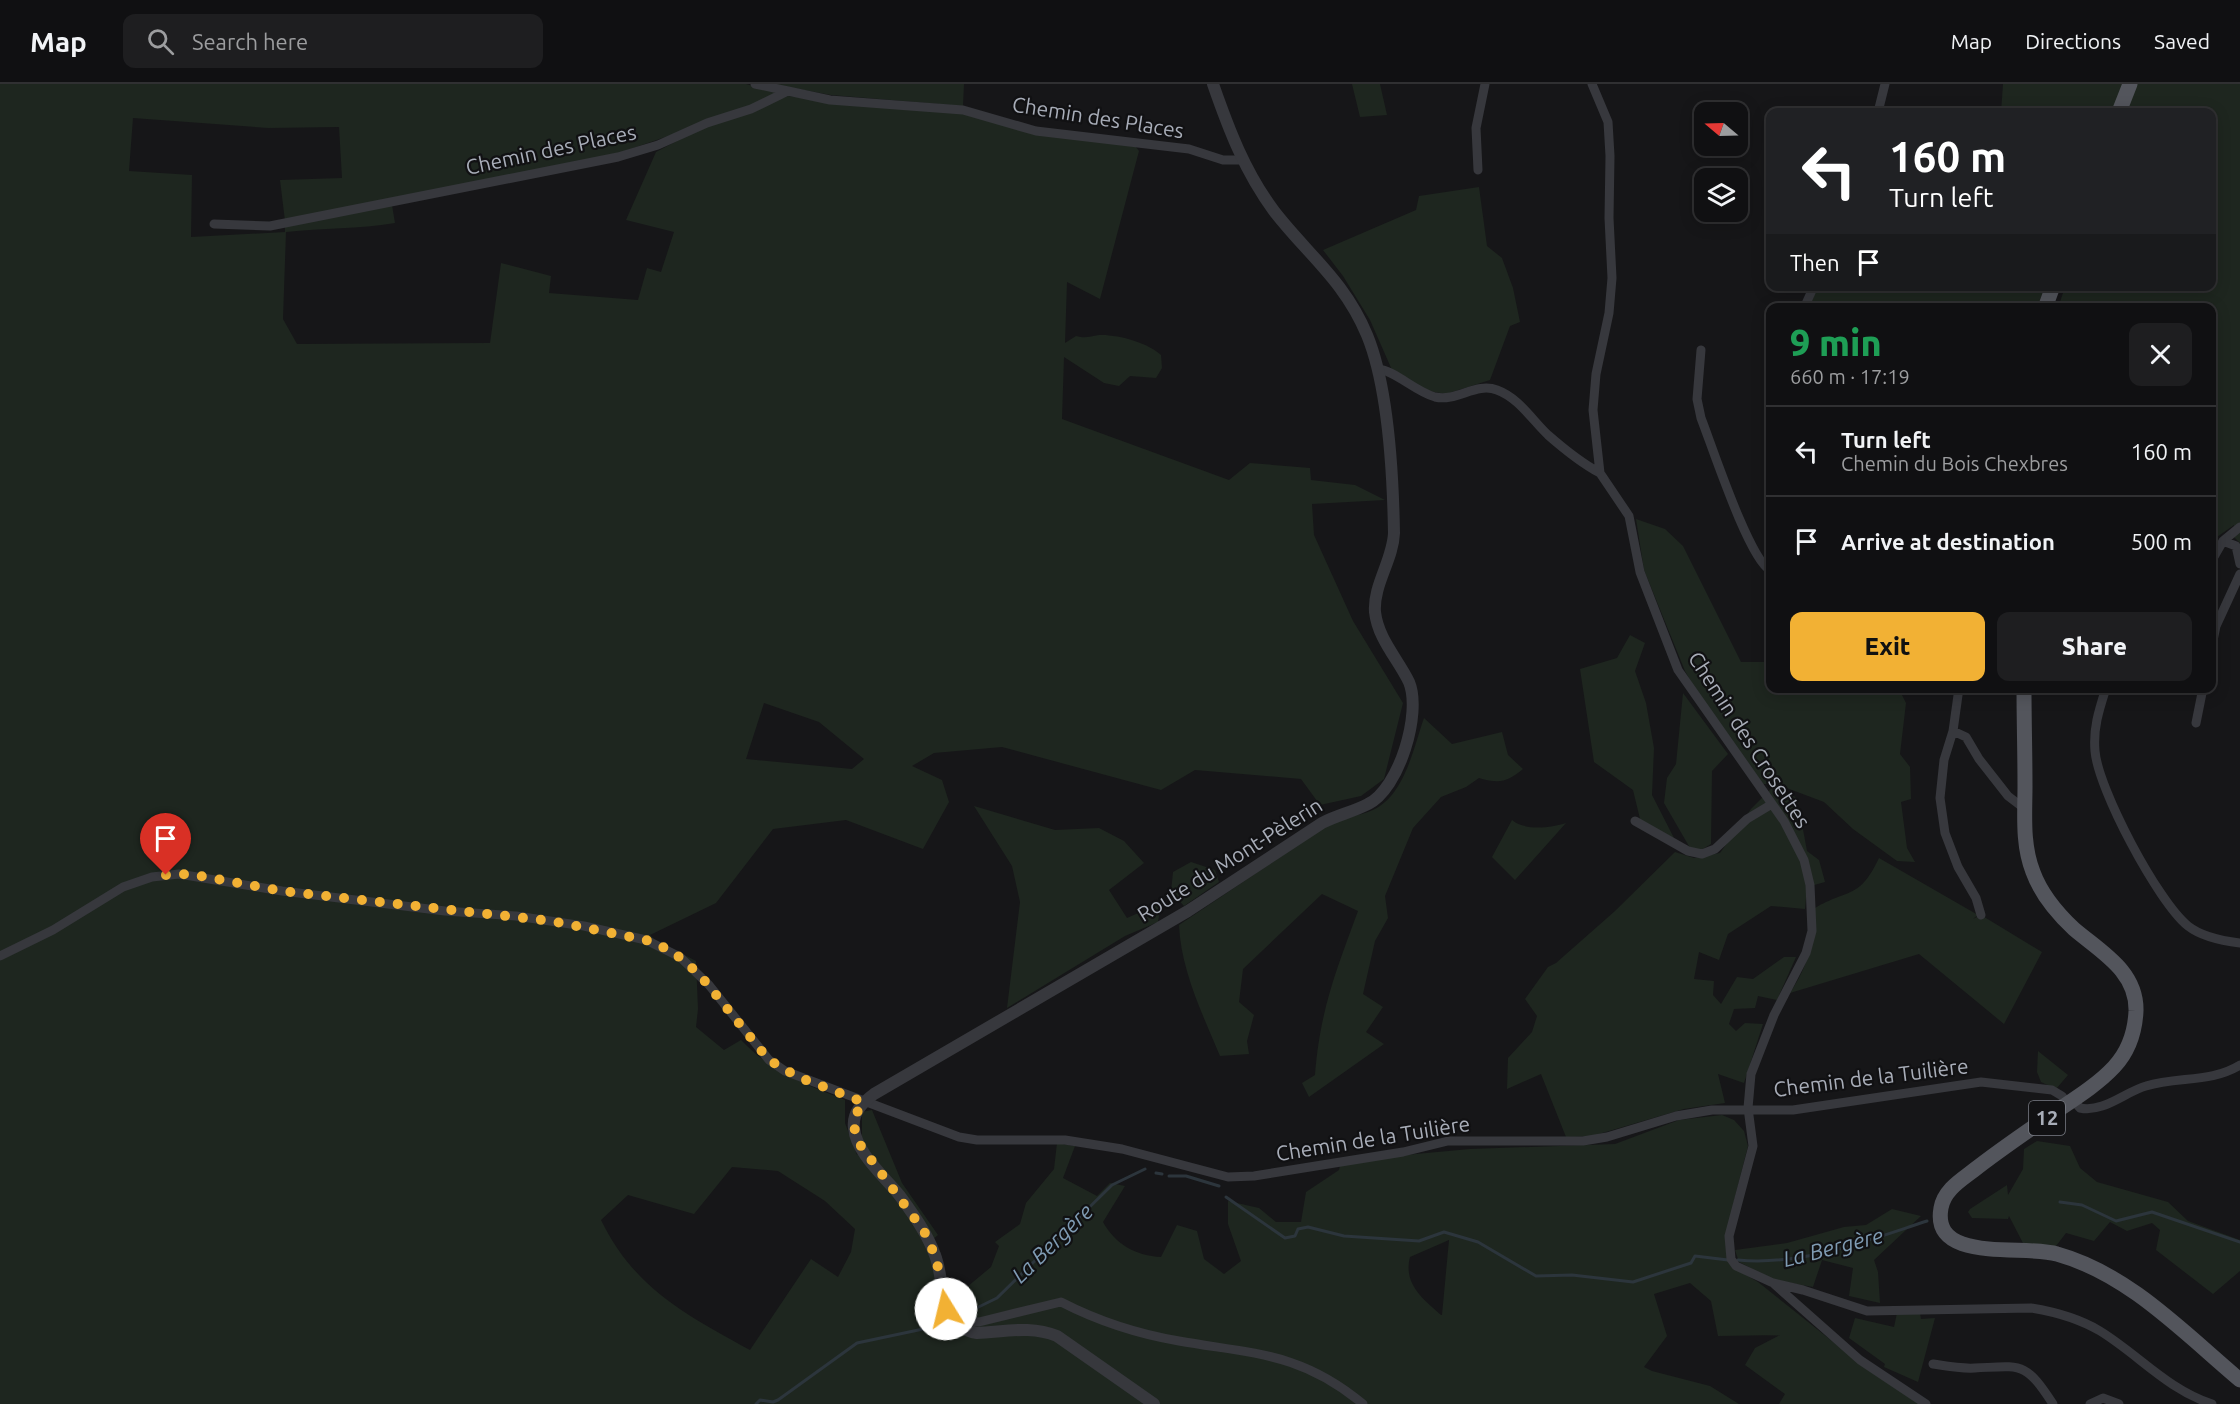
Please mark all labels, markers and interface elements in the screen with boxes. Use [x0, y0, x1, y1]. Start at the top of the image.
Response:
search box [123, 14, 543, 68]
icon: search [144, 25, 177, 58]
text: Map [30, 26, 87, 57]
text: Search here [192, 29, 308, 54]
text: Map [1951, 29, 1992, 53]
text: Directions [2025, 29, 2121, 53]
text: Saved [2154, 29, 2210, 53]
street label: Chemin des Places [1011, 92, 1186, 142]
north arrow [1694, 102, 1748, 156]
map controls [1694, 102, 1748, 222]
street label: Chemin des Places [463, 119, 638, 179]
icon: left [1790, 132, 1868, 210]
text: 160 m [1889, 133, 2006, 180]
button: layers [1694, 168, 1748, 222]
text: Turn left [1889, 182, 1993, 212]
icon: arrive [1852, 246, 1885, 279]
text: Then [1790, 250, 1840, 275]
text: 9 min [1790, 322, 1882, 363]
button: close [2129, 323, 2192, 386]
text: 660 m · 17:19 [1790, 365, 1910, 388]
text: Turn left [1841, 427, 1931, 452]
icon: left [1790, 435, 1823, 468]
text: 160 m [2131, 439, 2192, 464]
text: Chemin du Bois Chexbres [1841, 452, 2068, 475]
icon: arrive [1790, 525, 1823, 558]
text: Arrive at destination [1841, 529, 2055, 554]
text: 500 m [2131, 529, 2192, 554]
button: Exit [1790, 612, 1985, 681]
button: Share [1997, 612, 2192, 681]
street label: Chemin des Crosettes [1684, 647, 1816, 832]
street label: Route du Mont-Pèlerin [1133, 792, 1326, 926]
pin [140, 813, 191, 875]
icon: arrive [149, 822, 182, 855]
street label: Chemin de la Tuilière [1772, 1053, 1970, 1101]
road number: 12 [2029, 1101, 2065, 1135]
street label: Chemin de la Tuilière [1274, 1111, 1472, 1165]
water label: La Bergère [1006, 1198, 1097, 1287]
water label: La Bergère [1780, 1222, 1886, 1271]
position arrow [914, 1277, 978, 1341]

